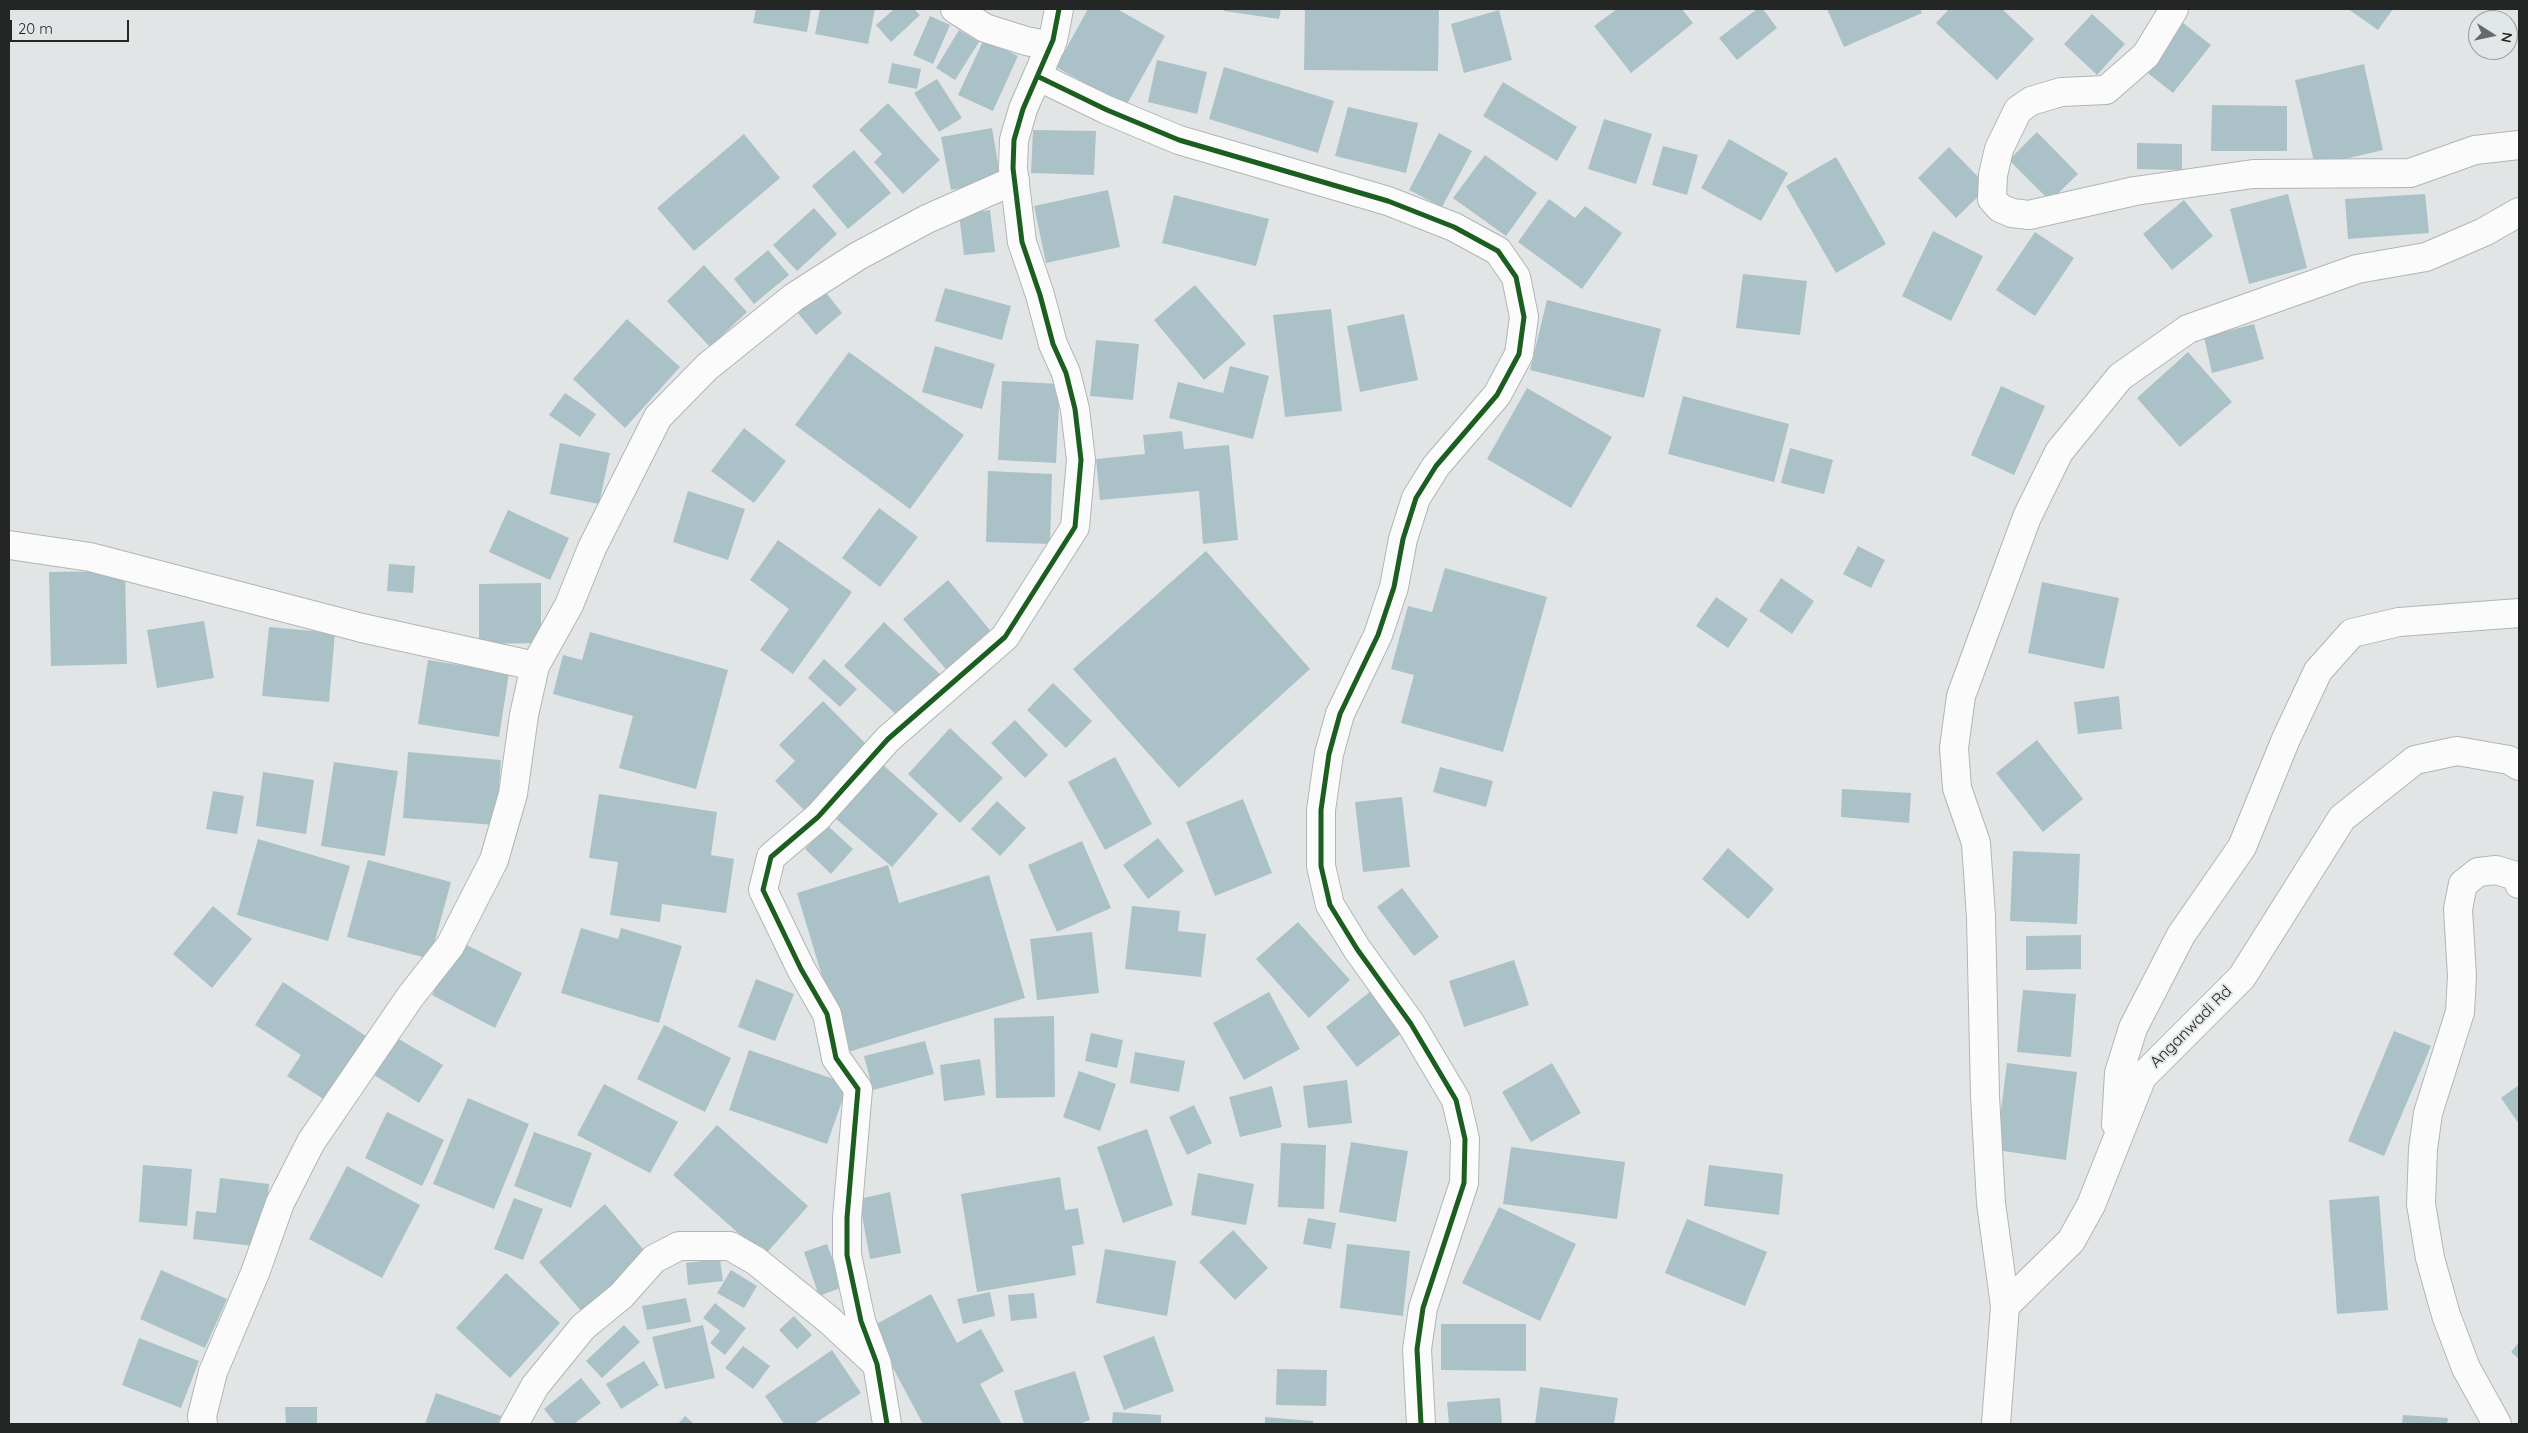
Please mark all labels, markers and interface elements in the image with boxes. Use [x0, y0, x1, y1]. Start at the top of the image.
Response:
scale bar [12, 10, 131, 42]
north arrow [2468, 10, 2518, 60]
text: 20 m [18, 19, 53, 38]
text: N [2497, 31, 2517, 44]
street label: Anganwadi Rd [2146, 982, 2236, 1072]

